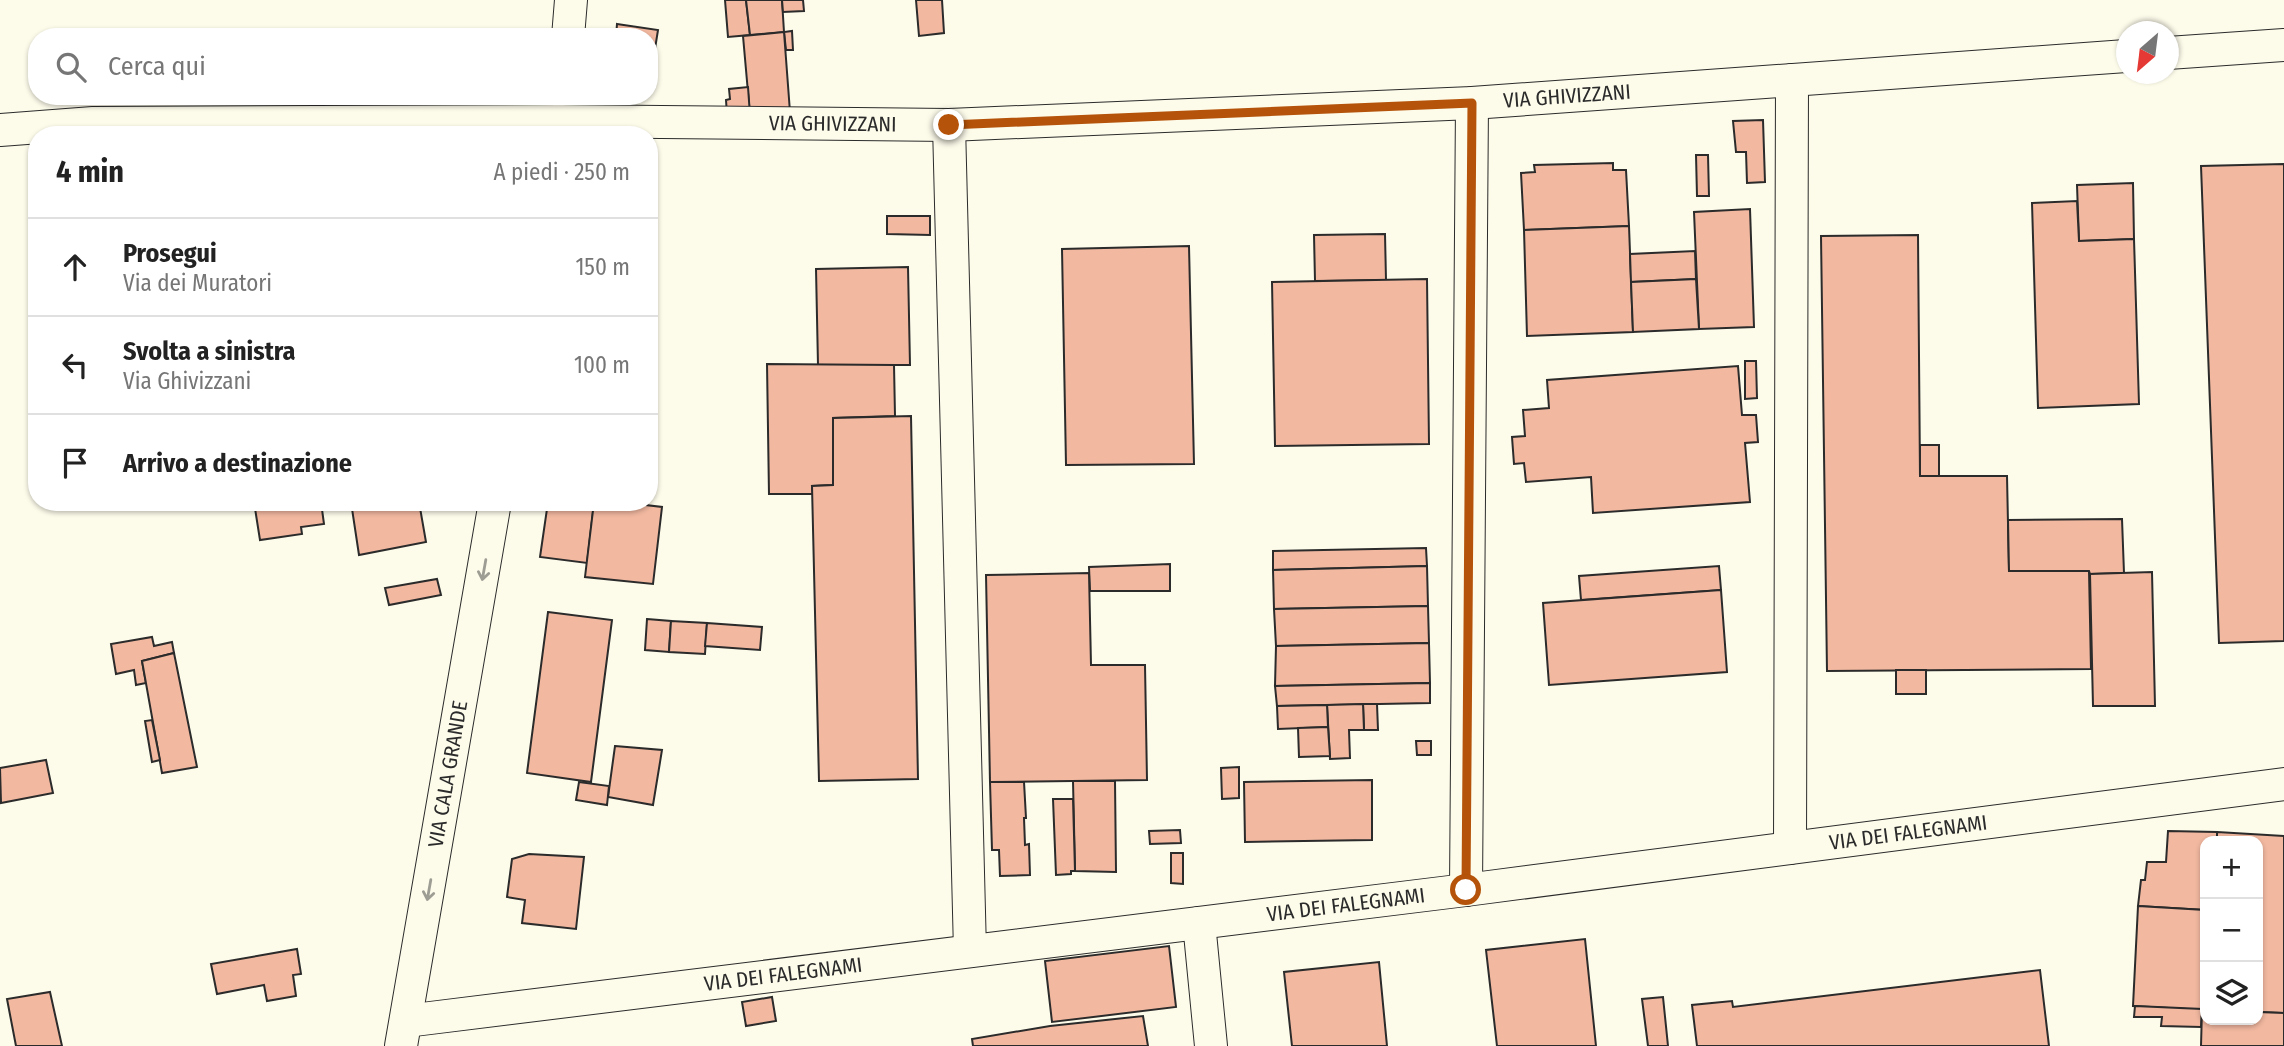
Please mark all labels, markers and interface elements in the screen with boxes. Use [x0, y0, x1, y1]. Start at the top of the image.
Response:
north arrow [2116, 21, 2179, 84]
search box [28, 28, 658, 105]
icon: search [52, 48, 90, 86]
text: Cerca qui [108, 51, 206, 82]
street label: VIA GHIVIZZANI [1502, 79, 1632, 114]
route end [933, 109, 964, 140]
street label: VIA GHIVIZZANI [769, 110, 897, 137]
text: 4 min [56, 154, 124, 190]
text: A piedi · 250 m [494, 158, 630, 186]
text: Prosegui [123, 238, 217, 269]
icon: ahead [56, 248, 94, 286]
text: 150 m [575, 253, 630, 281]
text: Via dei Muratori [123, 269, 272, 297]
text: Svolta a sinistra [123, 336, 295, 367]
icon: left [56, 346, 94, 384]
text: 100 m [574, 351, 630, 379]
text: Via Ghivizzani [123, 367, 251, 395]
icon: arrive [56, 444, 94, 482]
text: Arrivo a destinazione [123, 448, 352, 479]
one-way arrow [476, 558, 490, 580]
street label: VIA CALA GRANDE [423, 698, 473, 849]
street label: VIA DEI FALEGNAMI [1828, 810, 1989, 856]
map controls [2200, 836, 2263, 1025]
button: + [2200, 836, 2263, 899]
route start [1450, 874, 1481, 905]
one-way arrow [422, 878, 435, 901]
street label: VIA DEI FALEGNAMI [1265, 882, 1426, 928]
button: − [2200, 899, 2263, 962]
street label: VIA DEI FALEGNAMI [703, 952, 864, 997]
button: layers [2200, 962, 2263, 1025]

